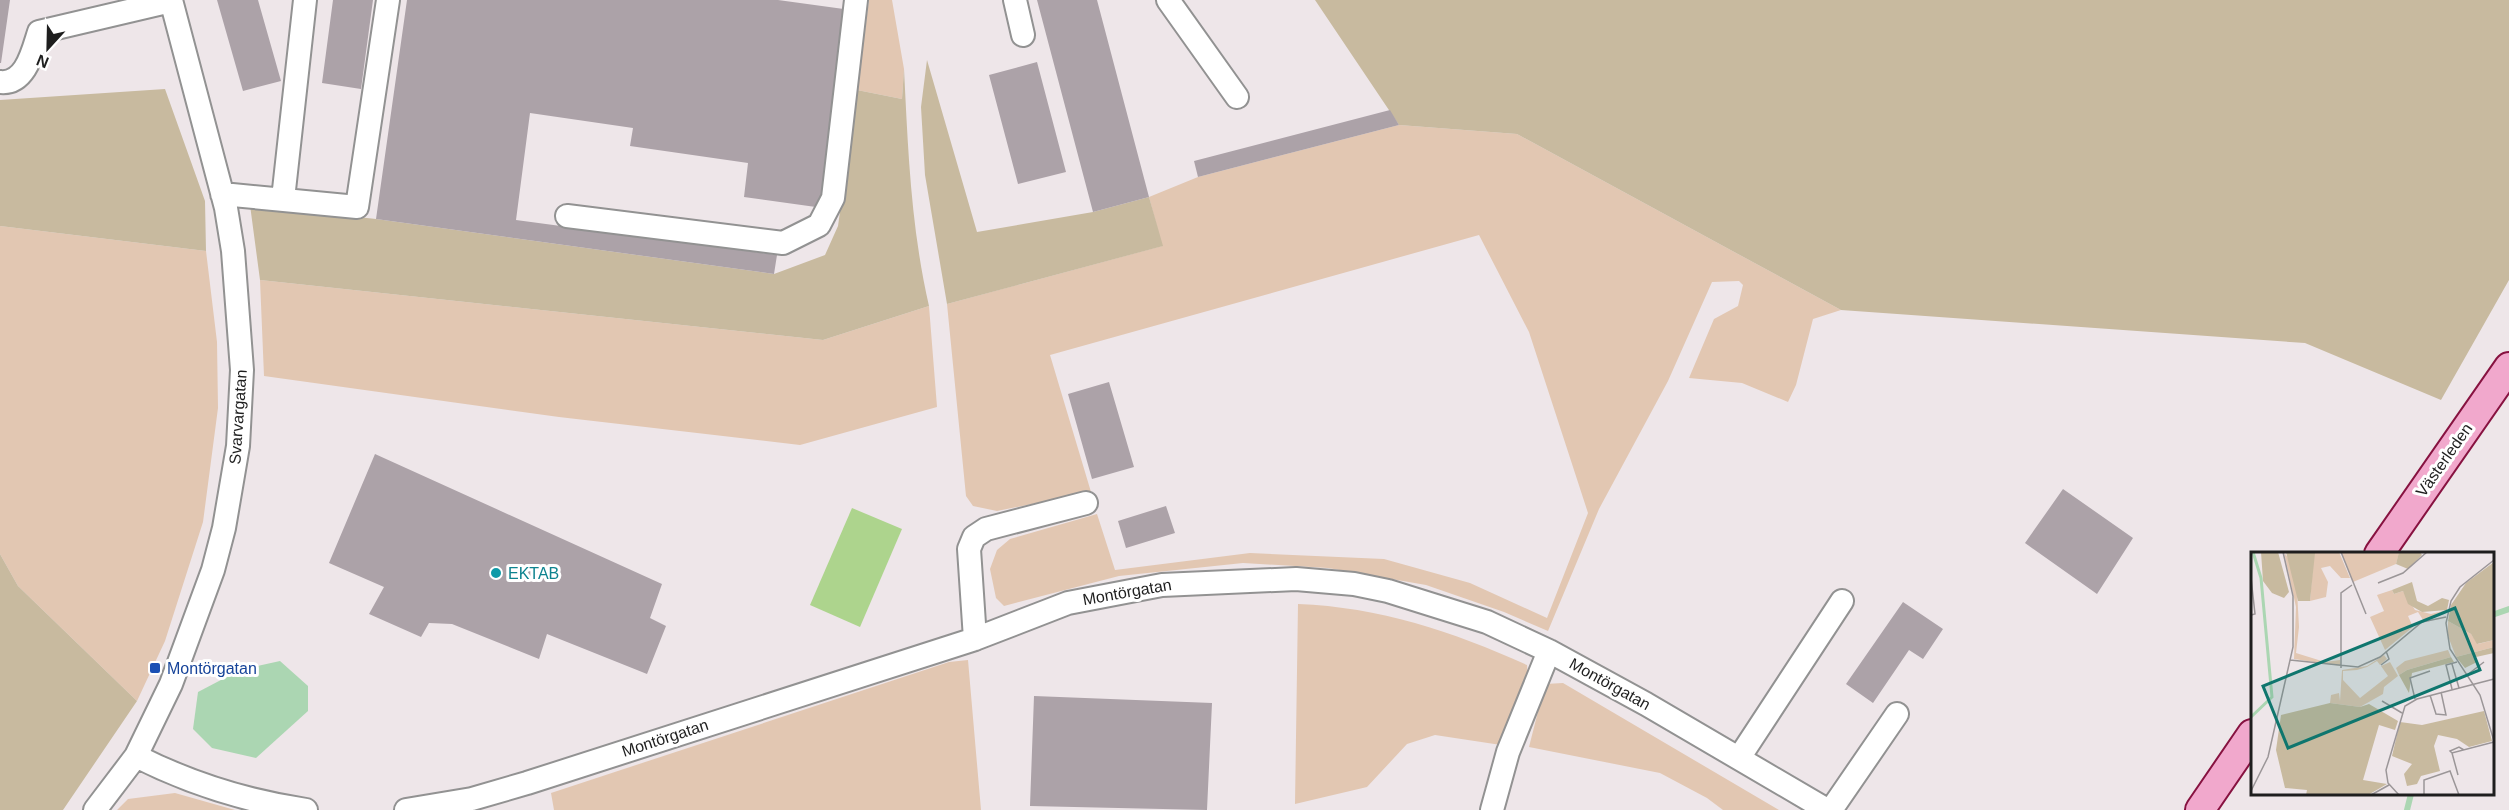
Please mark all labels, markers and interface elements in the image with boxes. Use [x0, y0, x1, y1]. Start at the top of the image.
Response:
north arrow [18, 18, 78, 78]
text: N [34, 51, 51, 71]
street label: Svarvargatan [226, 369, 250, 465]
street label: Västerleden [2413, 420, 2475, 500]
inset map [2251, 552, 2494, 795]
place label: EKTAB [508, 565, 559, 582]
marker: EKTAB [489, 566, 503, 580]
street label: Montörgatan [1081, 576, 1173, 608]
street label: Montörgatan [1567, 655, 1653, 713]
place label: Montörgatan [167, 660, 257, 677]
marker: Montörgatan [148, 661, 162, 675]
street label: Montörgatan [620, 716, 710, 760]

